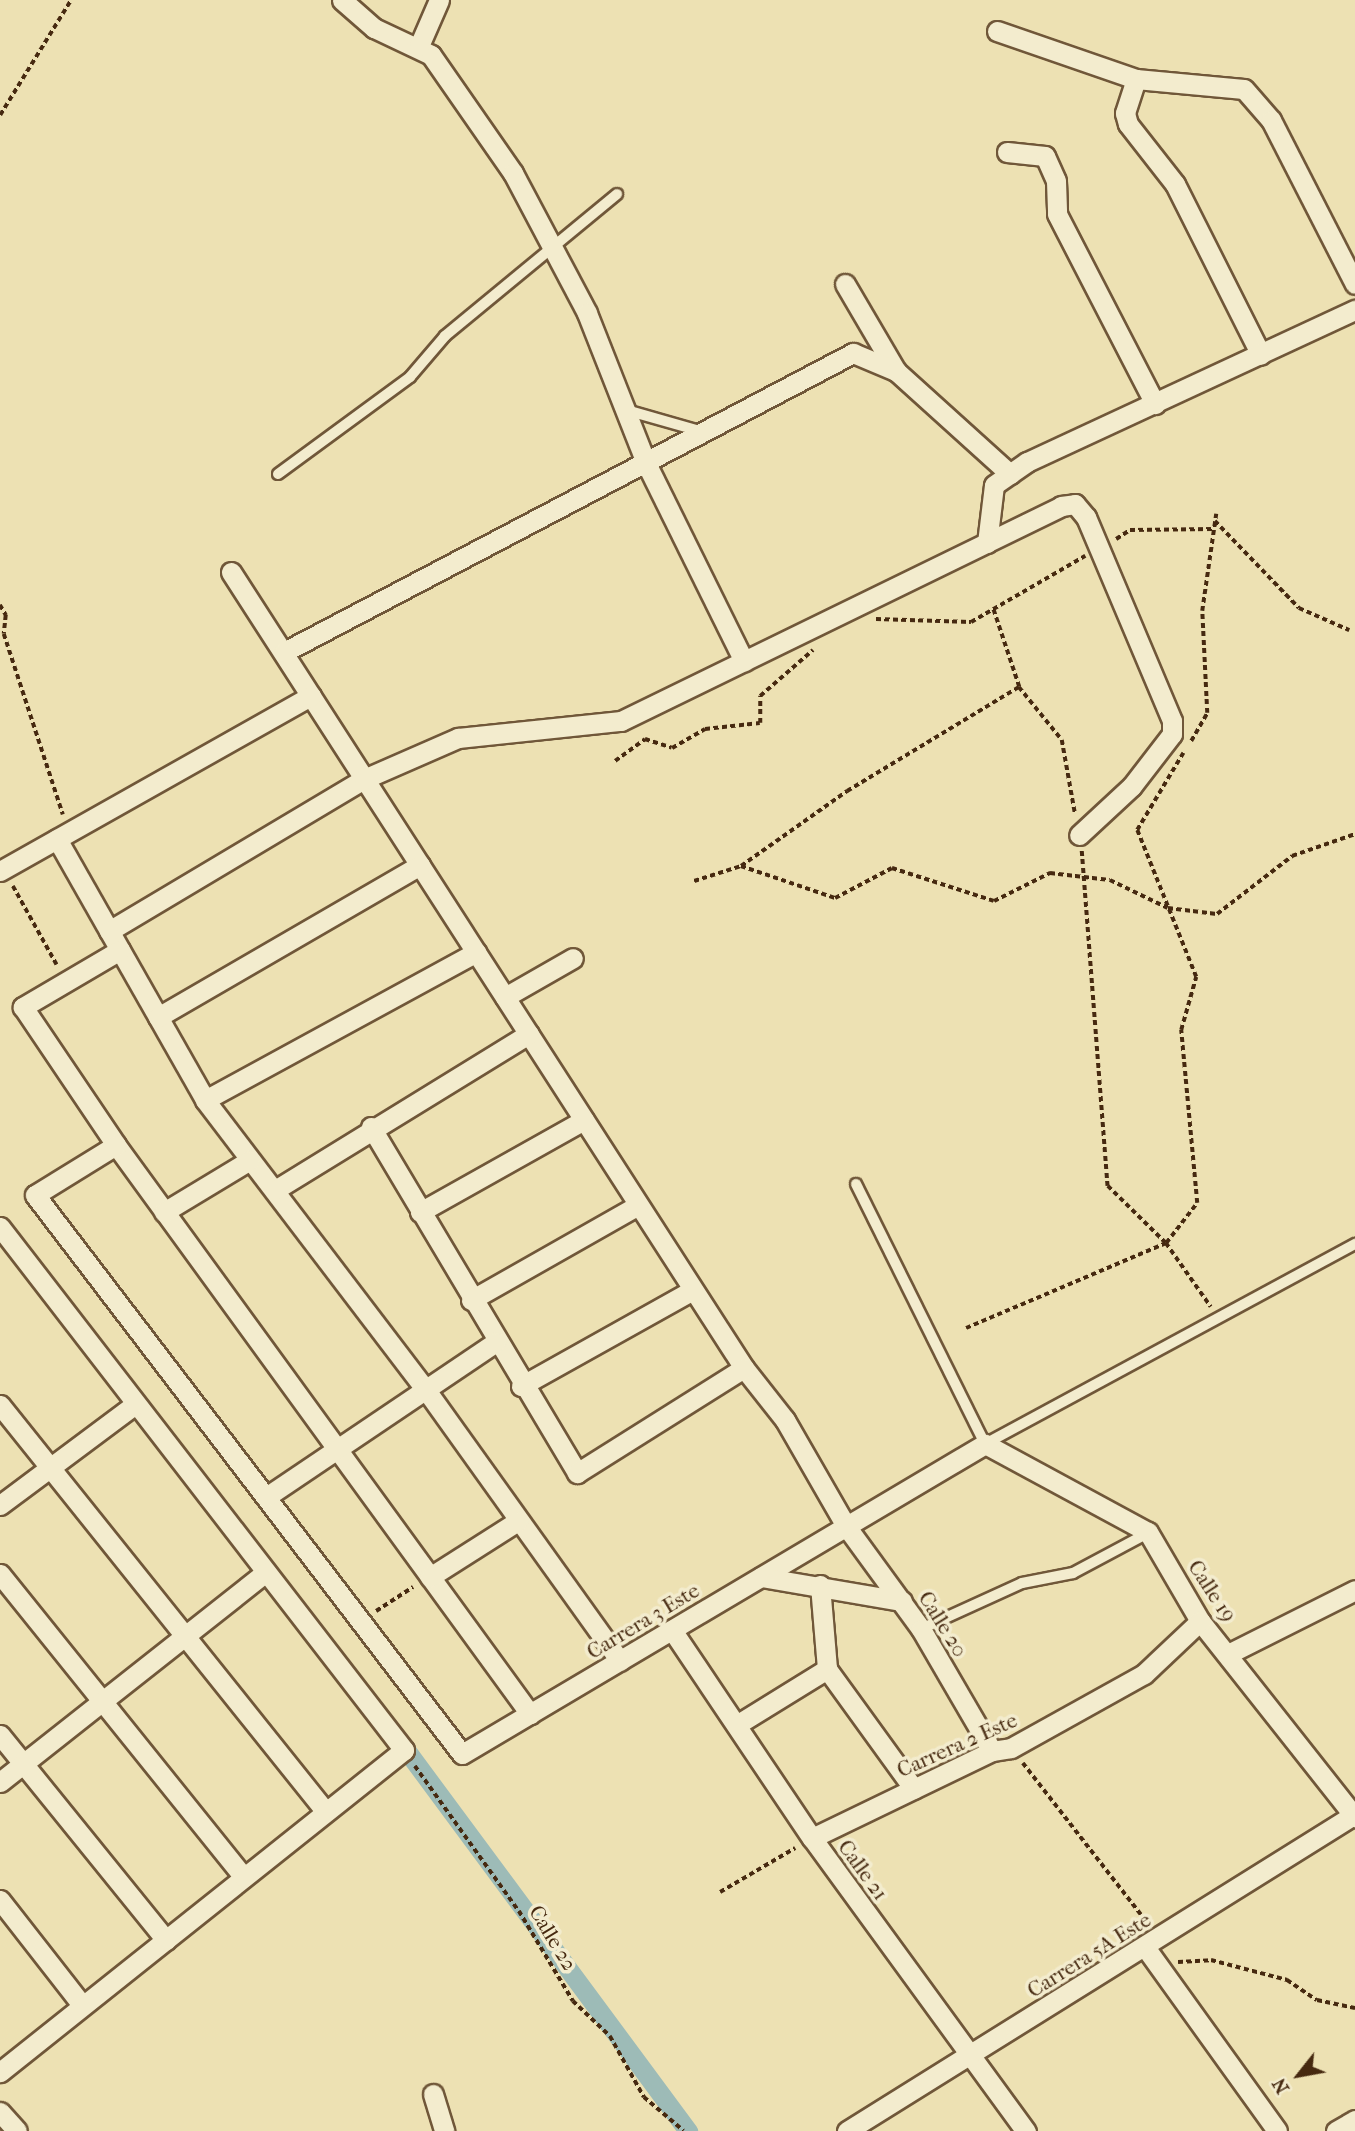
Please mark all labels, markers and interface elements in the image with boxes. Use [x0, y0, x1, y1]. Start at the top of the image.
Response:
street label: Calle 19 [1183, 1555, 1241, 1627]
street label: Carrera 3 Este [582, 1578, 704, 1664]
street label: Calle 20 [913, 1587, 973, 1661]
street label: Carrera 2 Este [893, 1707, 1021, 1783]
street label: Calle 21 [833, 1835, 893, 1905]
street label: Calle 22 [524, 1901, 582, 1975]
street label: Carrera 5A Este [1023, 1907, 1155, 2003]
north arrow [1264, 2040, 1334, 2110]
text: N [1268, 2074, 1294, 2098]

